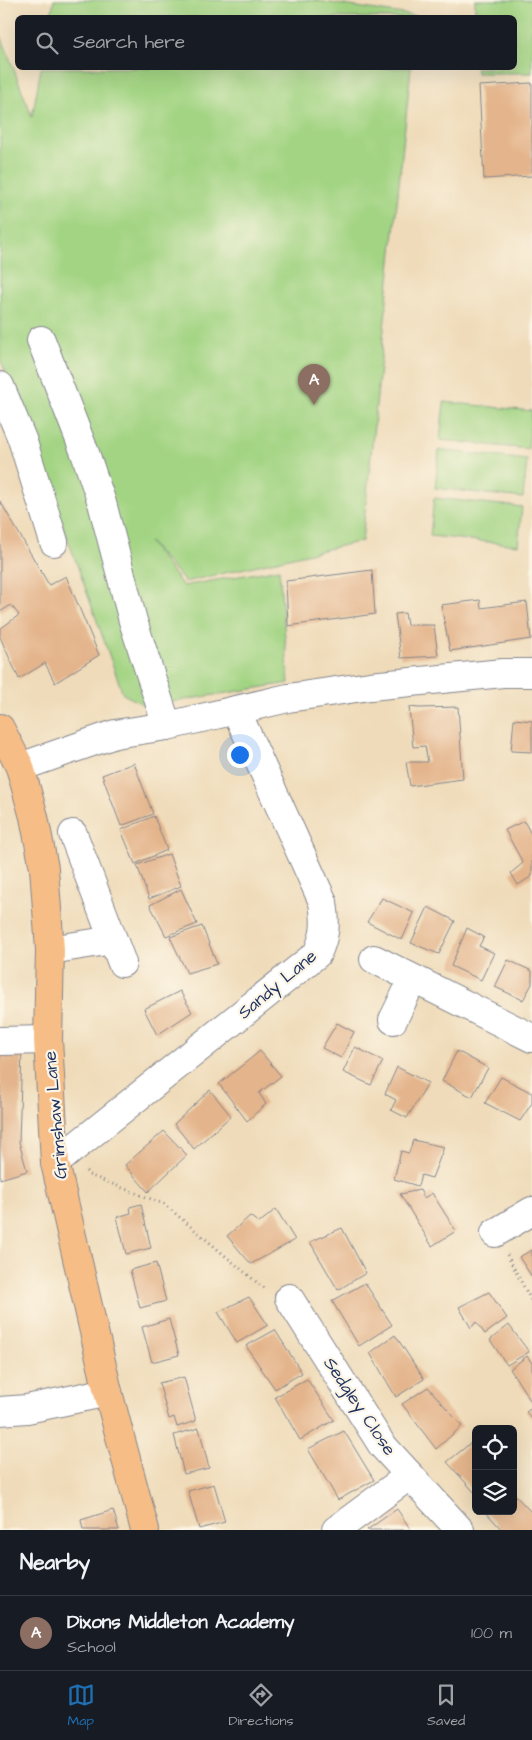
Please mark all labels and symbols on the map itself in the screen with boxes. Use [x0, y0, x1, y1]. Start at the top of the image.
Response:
pin: A [298, 364, 330, 405]
your location [227, 742, 253, 768]
street label: Sandy Lane [232, 944, 323, 1026]
street label: Grimshaw Lane [37, 1050, 74, 1180]
street label: Sedgley Close [317, 1352, 402, 1461]

